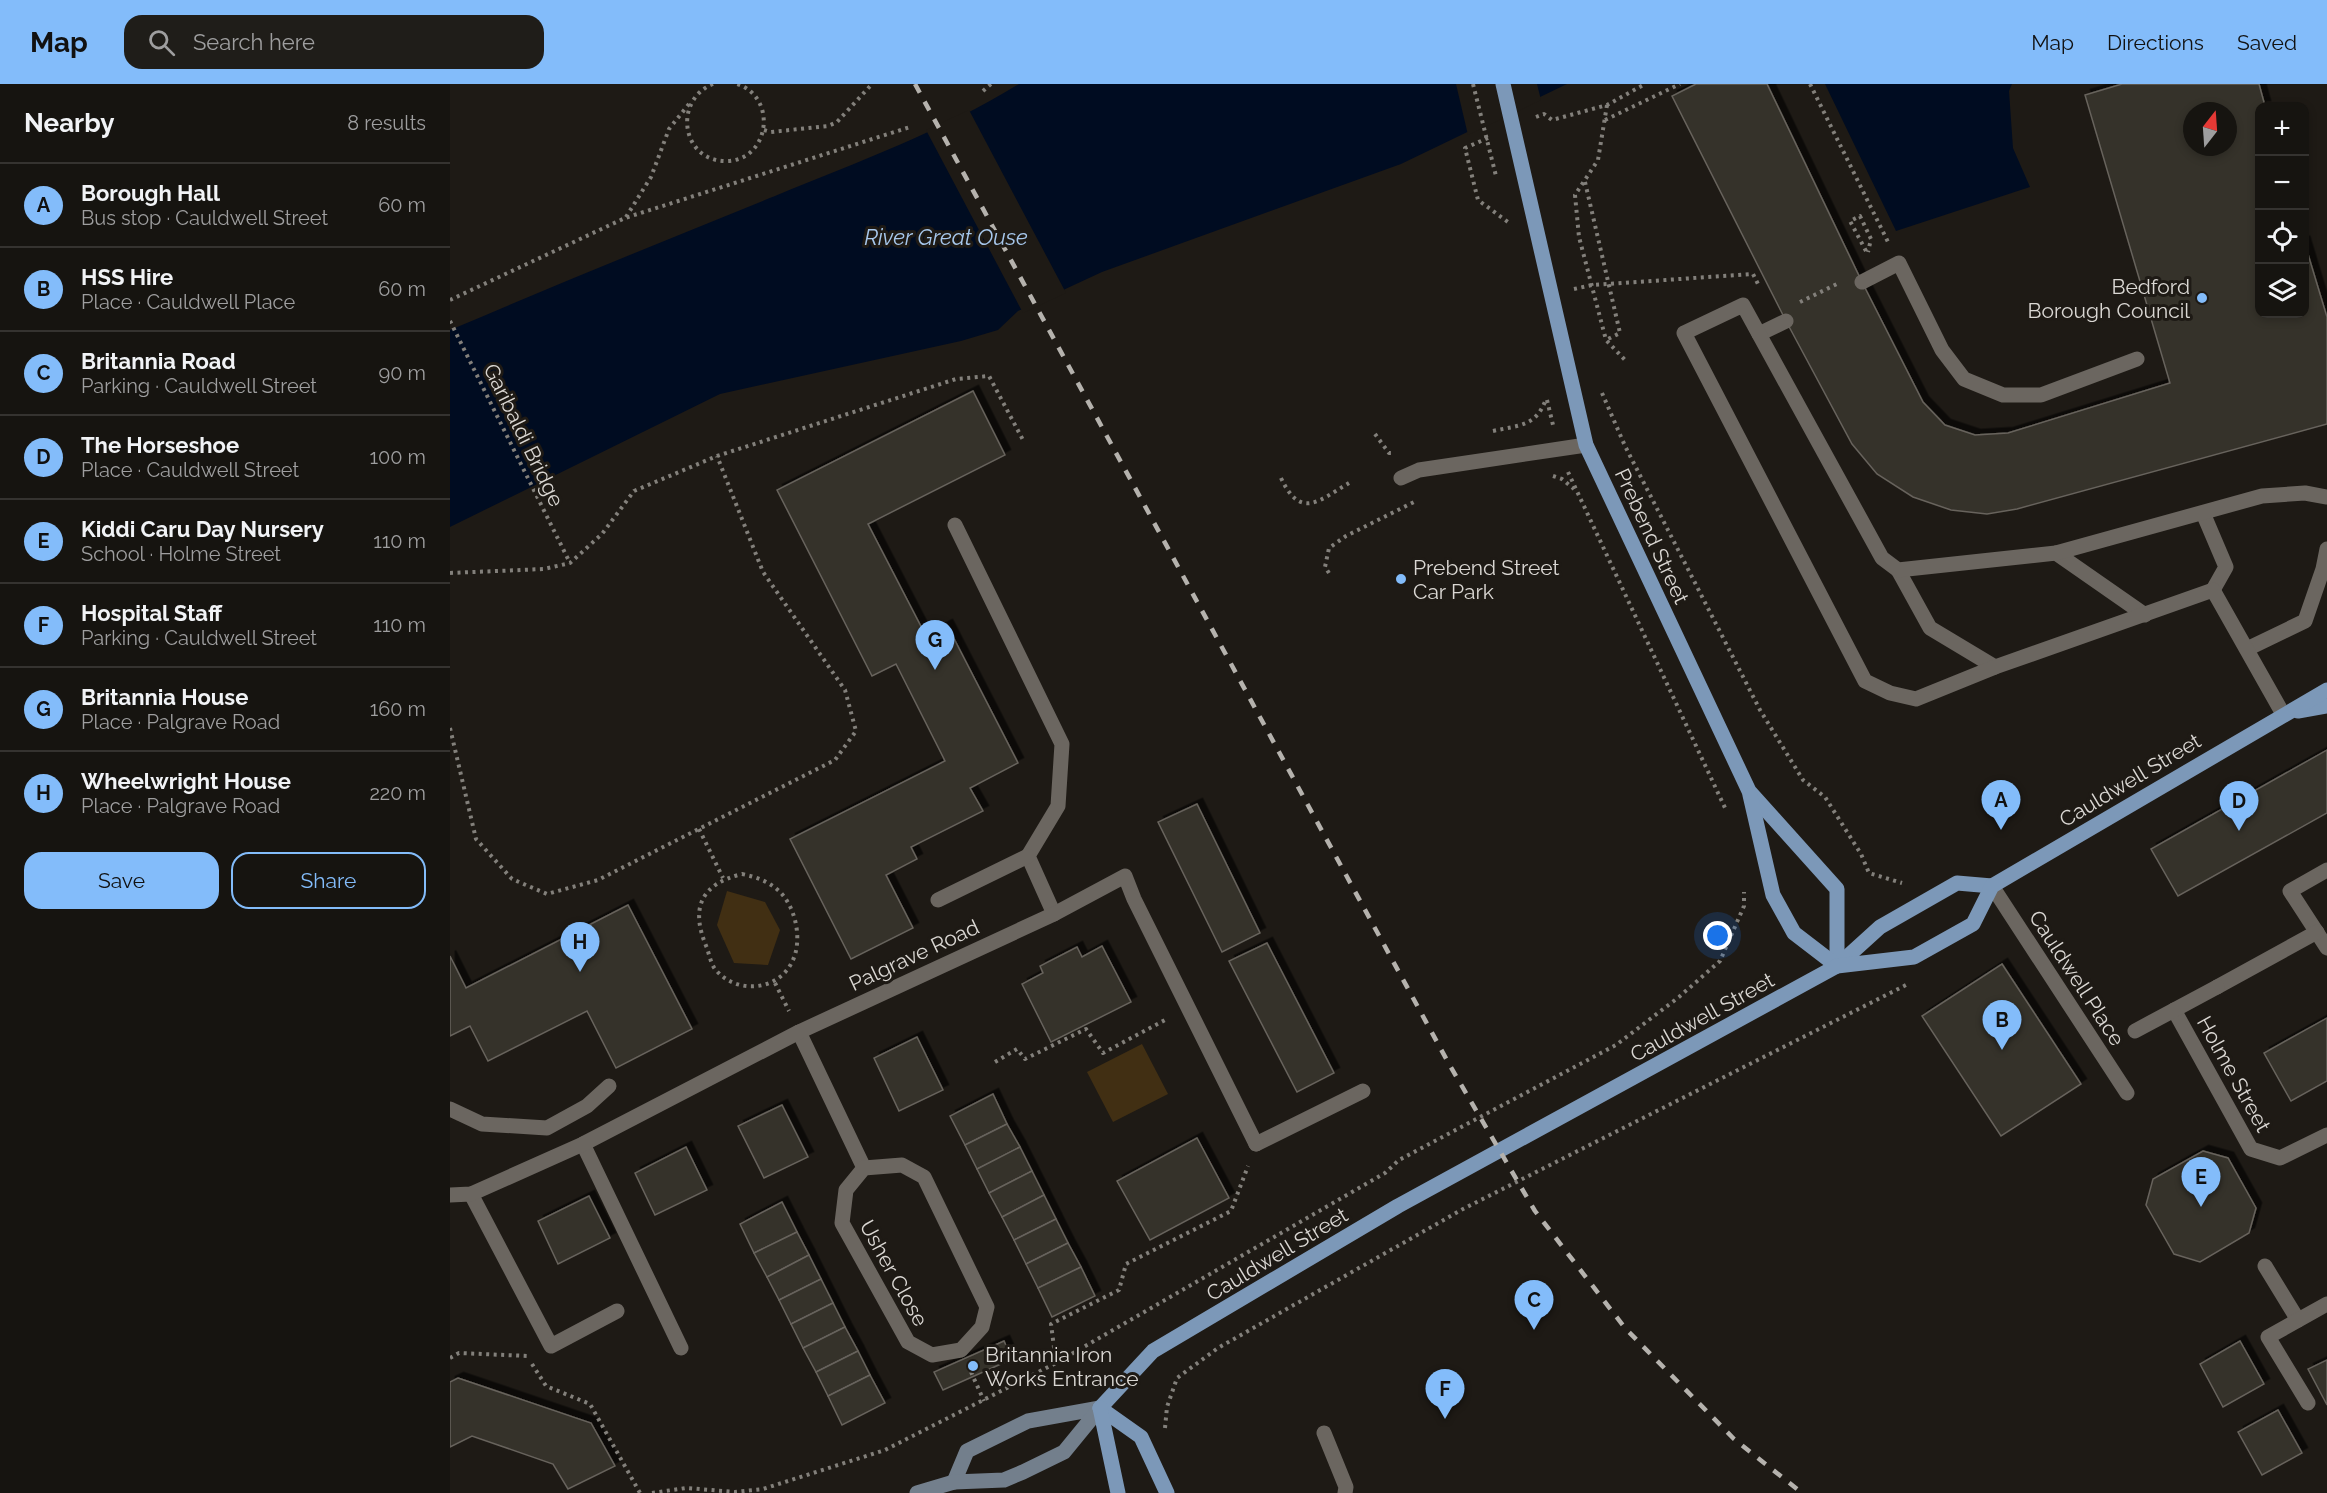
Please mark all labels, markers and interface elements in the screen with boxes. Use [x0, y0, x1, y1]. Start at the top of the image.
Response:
search box [124, 15, 544, 69]
text: Map [30, 26, 88, 59]
icon: search [145, 26, 178, 59]
text: Search here [193, 29, 315, 55]
text: Map [2031, 30, 2074, 55]
text: Directions [2107, 30, 2204, 55]
text: Saved [2237, 30, 2297, 55]
north arrow [2183, 102, 2237, 156]
map controls [2255, 102, 2309, 318]
button: + [2255, 102, 2309, 156]
text: Nearby [24, 108, 114, 138]
text: 8 results [347, 111, 426, 135]
button: − [2255, 156, 2309, 210]
text: Borough Hall [81, 180, 220, 206]
text: A [37, 193, 50, 217]
text: 60 m [378, 193, 426, 217]
text: Bus stop · Cauldwell Street [81, 206, 328, 230]
button: locate [2255, 210, 2309, 264]
water label: River Great Ouse [864, 224, 1028, 250]
text: HSS Hire [81, 264, 173, 290]
button: layers [2255, 264, 2309, 318]
place label: Bedford Borough Council [2028, 274, 2190, 323]
text: B [37, 277, 50, 301]
text: 60 m [378, 277, 426, 301]
text: Place · Cauldwell Place [81, 290, 295, 314]
marker: Bedford Borough Council [2195, 291, 2209, 305]
text: Britannia Road [81, 348, 236, 374]
street label: Garibaldi Bridge [479, 359, 569, 511]
text: C [37, 361, 50, 385]
text: 90 m [379, 361, 426, 385]
text: Parking · Cauldwell Street [81, 374, 317, 398]
text: The Horseshoe [81, 432, 239, 458]
text: D [36, 445, 51, 469]
text: 100 m [369, 445, 426, 469]
text: Place · Cauldwell Street [81, 458, 299, 482]
street label: Prebend Street [1610, 464, 1694, 608]
text: Kiddi Caru Day Nursery [81, 516, 324, 542]
text: E [37, 529, 50, 553]
text: 110 m [373, 529, 426, 553]
text: School · Holme Street [81, 542, 281, 566]
place label: Prebend Street Car Park [1413, 555, 1560, 604]
marker: Prebend Street Car Park [1394, 572, 1408, 586]
text: Hospital Staff [81, 600, 222, 626]
text: F [38, 613, 49, 637]
text: 110 m [373, 613, 426, 637]
pin: G [916, 620, 954, 670]
text: Parking · Cauldwell Street [81, 626, 317, 650]
text: Britannia House [81, 684, 248, 710]
text: G [36, 697, 51, 721]
text: 160 m [370, 697, 426, 721]
text: Place · Palgrave Road [81, 710, 280, 734]
street label: Cauldwell Street [2055, 728, 2205, 832]
text: Wheelwright House [81, 768, 291, 794]
pin: A [1982, 780, 2020, 830]
text: H [36, 781, 51, 805]
text: 220 m [369, 781, 426, 805]
pin: D [2220, 782, 2258, 831]
text: Place · Palgrave Road [81, 794, 280, 818]
button: Save [24, 852, 219, 909]
button: Share [231, 852, 426, 909]
street label: Cauldwell Place [2024, 906, 2130, 1050]
street label: Palgrave Road [845, 914, 983, 996]
your location [1703, 921, 1732, 950]
pin: H [560, 922, 600, 972]
street label: Cauldwell Street [1626, 967, 1778, 1067]
pin: B [1982, 1000, 2022, 1050]
street label: Holme Street [2192, 1012, 2276, 1136]
pin: E [2182, 1158, 2220, 1207]
street label: Cauldwell Street [1202, 1202, 1352, 1306]
street label: Usher Close [855, 1216, 933, 1330]
pin: C [1514, 1280, 1554, 1330]
place label: Britannia Iron Works Entrance [985, 1342, 1139, 1391]
marker: Britannia Iron Works Entrance [966, 1359, 980, 1373]
pin: F [1426, 1370, 1464, 1419]

